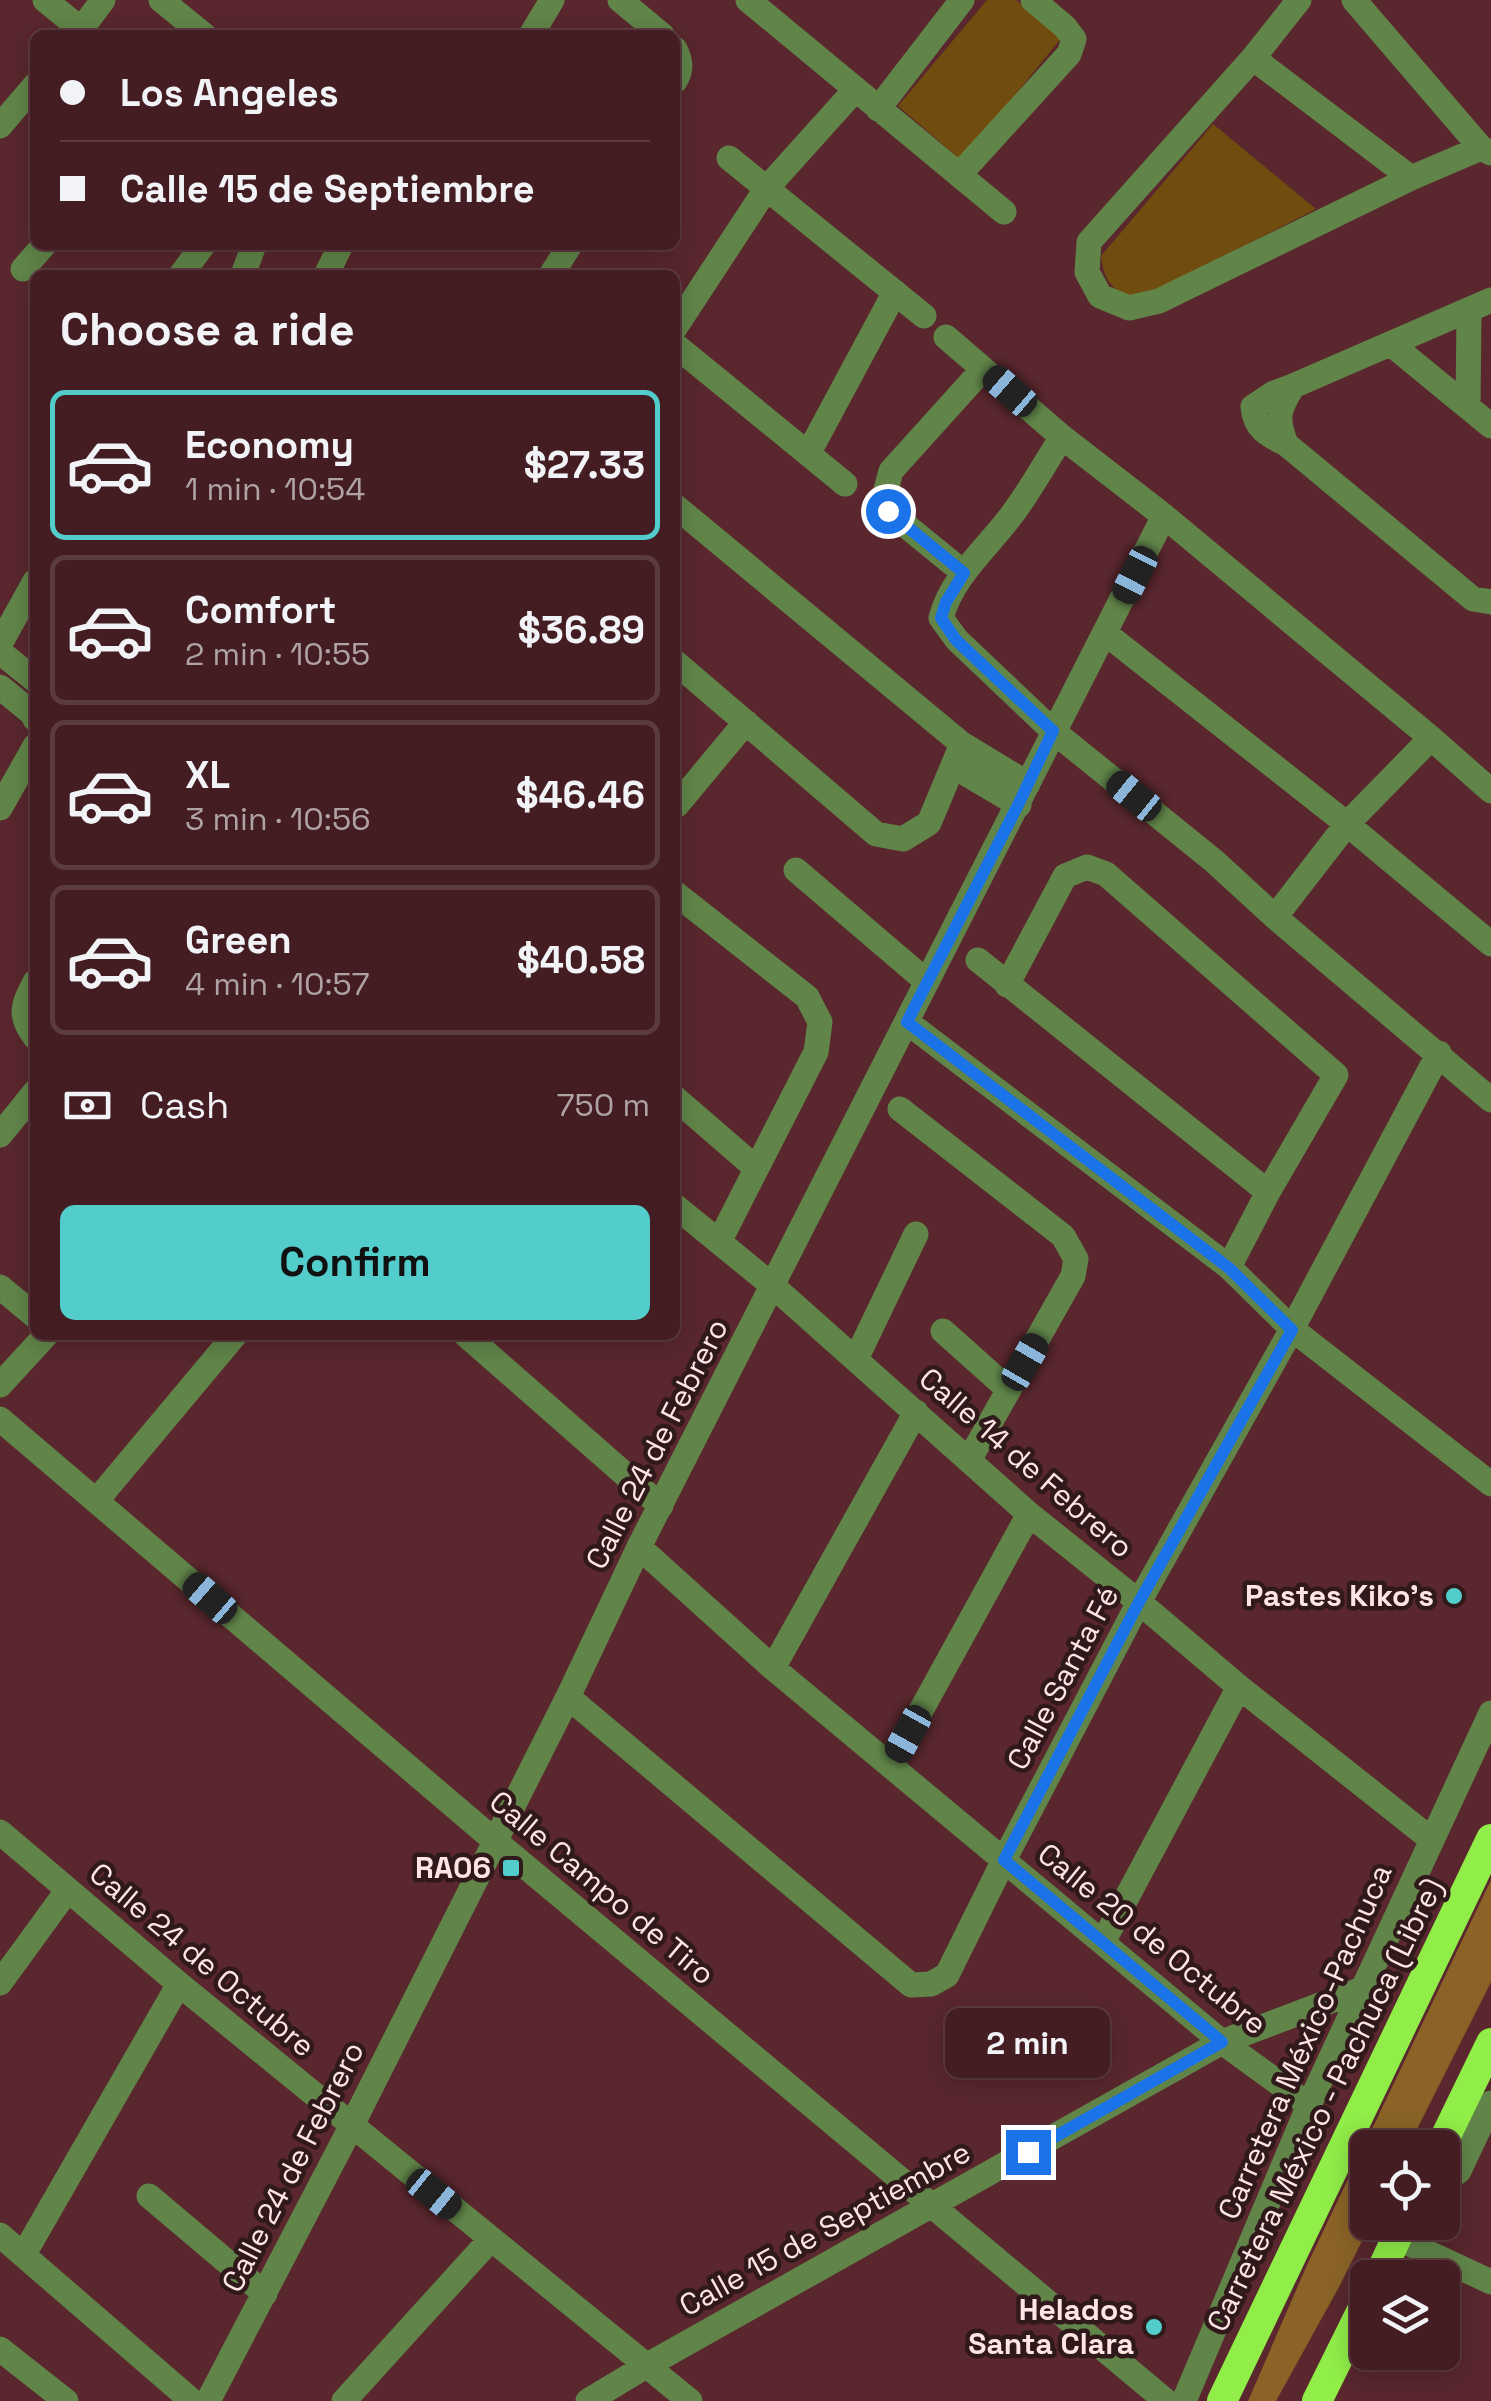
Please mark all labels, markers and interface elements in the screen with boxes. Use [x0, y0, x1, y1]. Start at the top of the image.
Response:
text: Los Angeles [120, 69, 339, 117]
text: Calle 15 de Septiembre [120, 165, 535, 213]
text: Choose a ride [60, 301, 355, 358]
car [978, 360, 1042, 422]
icon: car [65, 420, 155, 510]
text: Economy [185, 421, 354, 469]
text: $27.33 [524, 441, 645, 489]
text: 1 min · 10:54 [185, 469, 365, 509]
route start [866, 489, 911, 534]
car [1108, 541, 1162, 609]
icon: car [65, 585, 155, 675]
text: Comfort [185, 586, 336, 634]
text: $36.89 [518, 606, 645, 654]
text: 2 min · 10:55 [185, 634, 370, 674]
icon: car [65, 750, 155, 840]
text: XL [185, 751, 230, 799]
car [1101, 765, 1167, 827]
text: $46.46 [515, 771, 645, 819]
text: 3 min · 10:56 [185, 799, 371, 839]
icon: car [65, 915, 155, 1005]
text: Green [185, 916, 292, 964]
text: $40.58 [517, 936, 645, 984]
text: 4 min · 10:57 [185, 964, 369, 1004]
icon: cash [60, 1078, 115, 1133]
text: Cash [140, 1081, 229, 1129]
text: 750 m [557, 1085, 650, 1125]
button: Confirm [60, 1205, 650, 1320]
street label: Calle 24 de Febrero [577, 1312, 737, 1576]
car [997, 1329, 1053, 1395]
street label: Calle 14 de Febrero [911, 1359, 1142, 1566]
car [178, 1567, 242, 1629]
place label: Pastes Kiko's [1245, 1576, 1434, 1615]
street label: Calle Santa Fé [998, 1579, 1127, 1776]
marker: Pastes Kiko's [1443, 1585, 1465, 1607]
car [880, 1700, 936, 1768]
street label: Calle Campo de Tiro [482, 1782, 723, 1993]
street label: Calle 20 de Octubre [1030, 1834, 1275, 2043]
place label: RA06 [415, 1848, 491, 1887]
street label: Calle 24 de Octubre [82, 1854, 323, 2065]
marker: RA06 [500, 1857, 522, 1879]
street label: Carretera México-Pachuca [1208, 1858, 1401, 2225]
street label: Carretera México - Pachuca (Libre) [1197, 1872, 1452, 2338]
callout: 2 min [946, 2007, 1110, 2077]
text: 2 min [986, 2023, 1069, 2063]
street label: Calle 24 de Febrero [213, 2035, 373, 2299]
route end [1006, 2130, 1051, 2175]
map controls [1350, 2130, 1460, 2370]
button: locate [1350, 2130, 1460, 2240]
street label: Calle 15 de Septiembre [672, 2132, 977, 2325]
car [401, 2163, 467, 2225]
button: layers [1350, 2260, 1460, 2370]
place label: Helados Santa Clara [968, 2290, 1134, 2363]
marker: Helados Santa Clara [1143, 2316, 1165, 2338]

